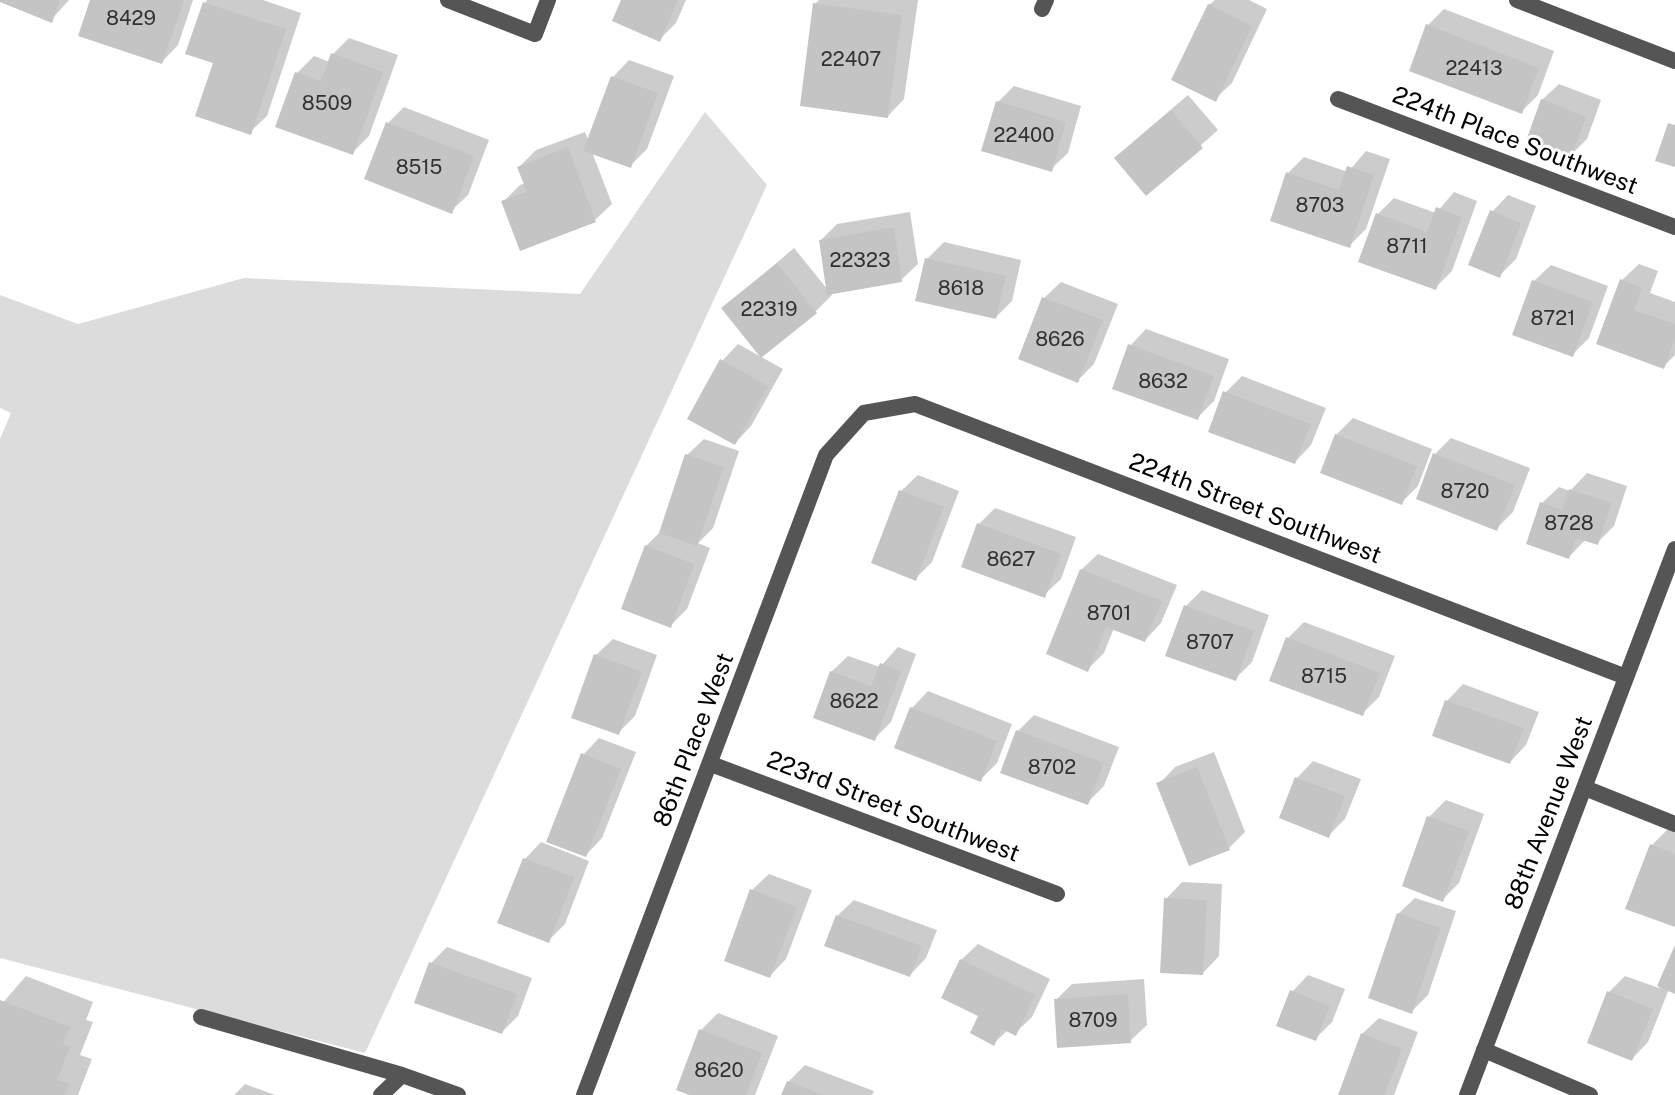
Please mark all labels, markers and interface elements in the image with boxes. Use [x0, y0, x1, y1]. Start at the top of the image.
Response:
house number: 8429 [106, 7, 156, 31]
house number: 22407 [821, 48, 881, 72]
house number: 22413 [1445, 57, 1503, 81]
street label: 224th Place Southwest [1388, 81, 1642, 201]
house number: 8509 [302, 92, 352, 116]
house number: 22400 [994, 124, 1054, 148]
house number: 8515 [396, 156, 442, 180]
house number: 8703 [1296, 194, 1344, 218]
house number: 8711 [1386, 235, 1428, 259]
house number: 22323 [830, 249, 890, 273]
house number: 8618 [938, 277, 984, 301]
house number: 22319 [740, 298, 798, 322]
house number: 8721 [1531, 307, 1575, 331]
house number: 8626 [1035, 328, 1085, 352]
house number: 8632 [1138, 370, 1188, 394]
street label: 224th Street Southwest [1125, 448, 1385, 570]
house number: 8720 [1441, 480, 1489, 504]
house number: 8728 [1544, 512, 1594, 536]
house number: 8627 [986, 548, 1036, 572]
house number: 8701 [1087, 602, 1131, 626]
house number: 8707 [1186, 631, 1234, 655]
street label: 86th Place West [648, 649, 740, 831]
house number: 8715 [1301, 665, 1347, 689]
house number: 8622 [829, 690, 879, 714]
street label: 88th Avenue West [1499, 712, 1599, 914]
street label: 223rd Street Southwest [763, 745, 1023, 869]
house number: 8702 [1028, 756, 1076, 780]
house number: 8709 [1069, 1009, 1117, 1033]
house number: 8620 [694, 1059, 744, 1083]

